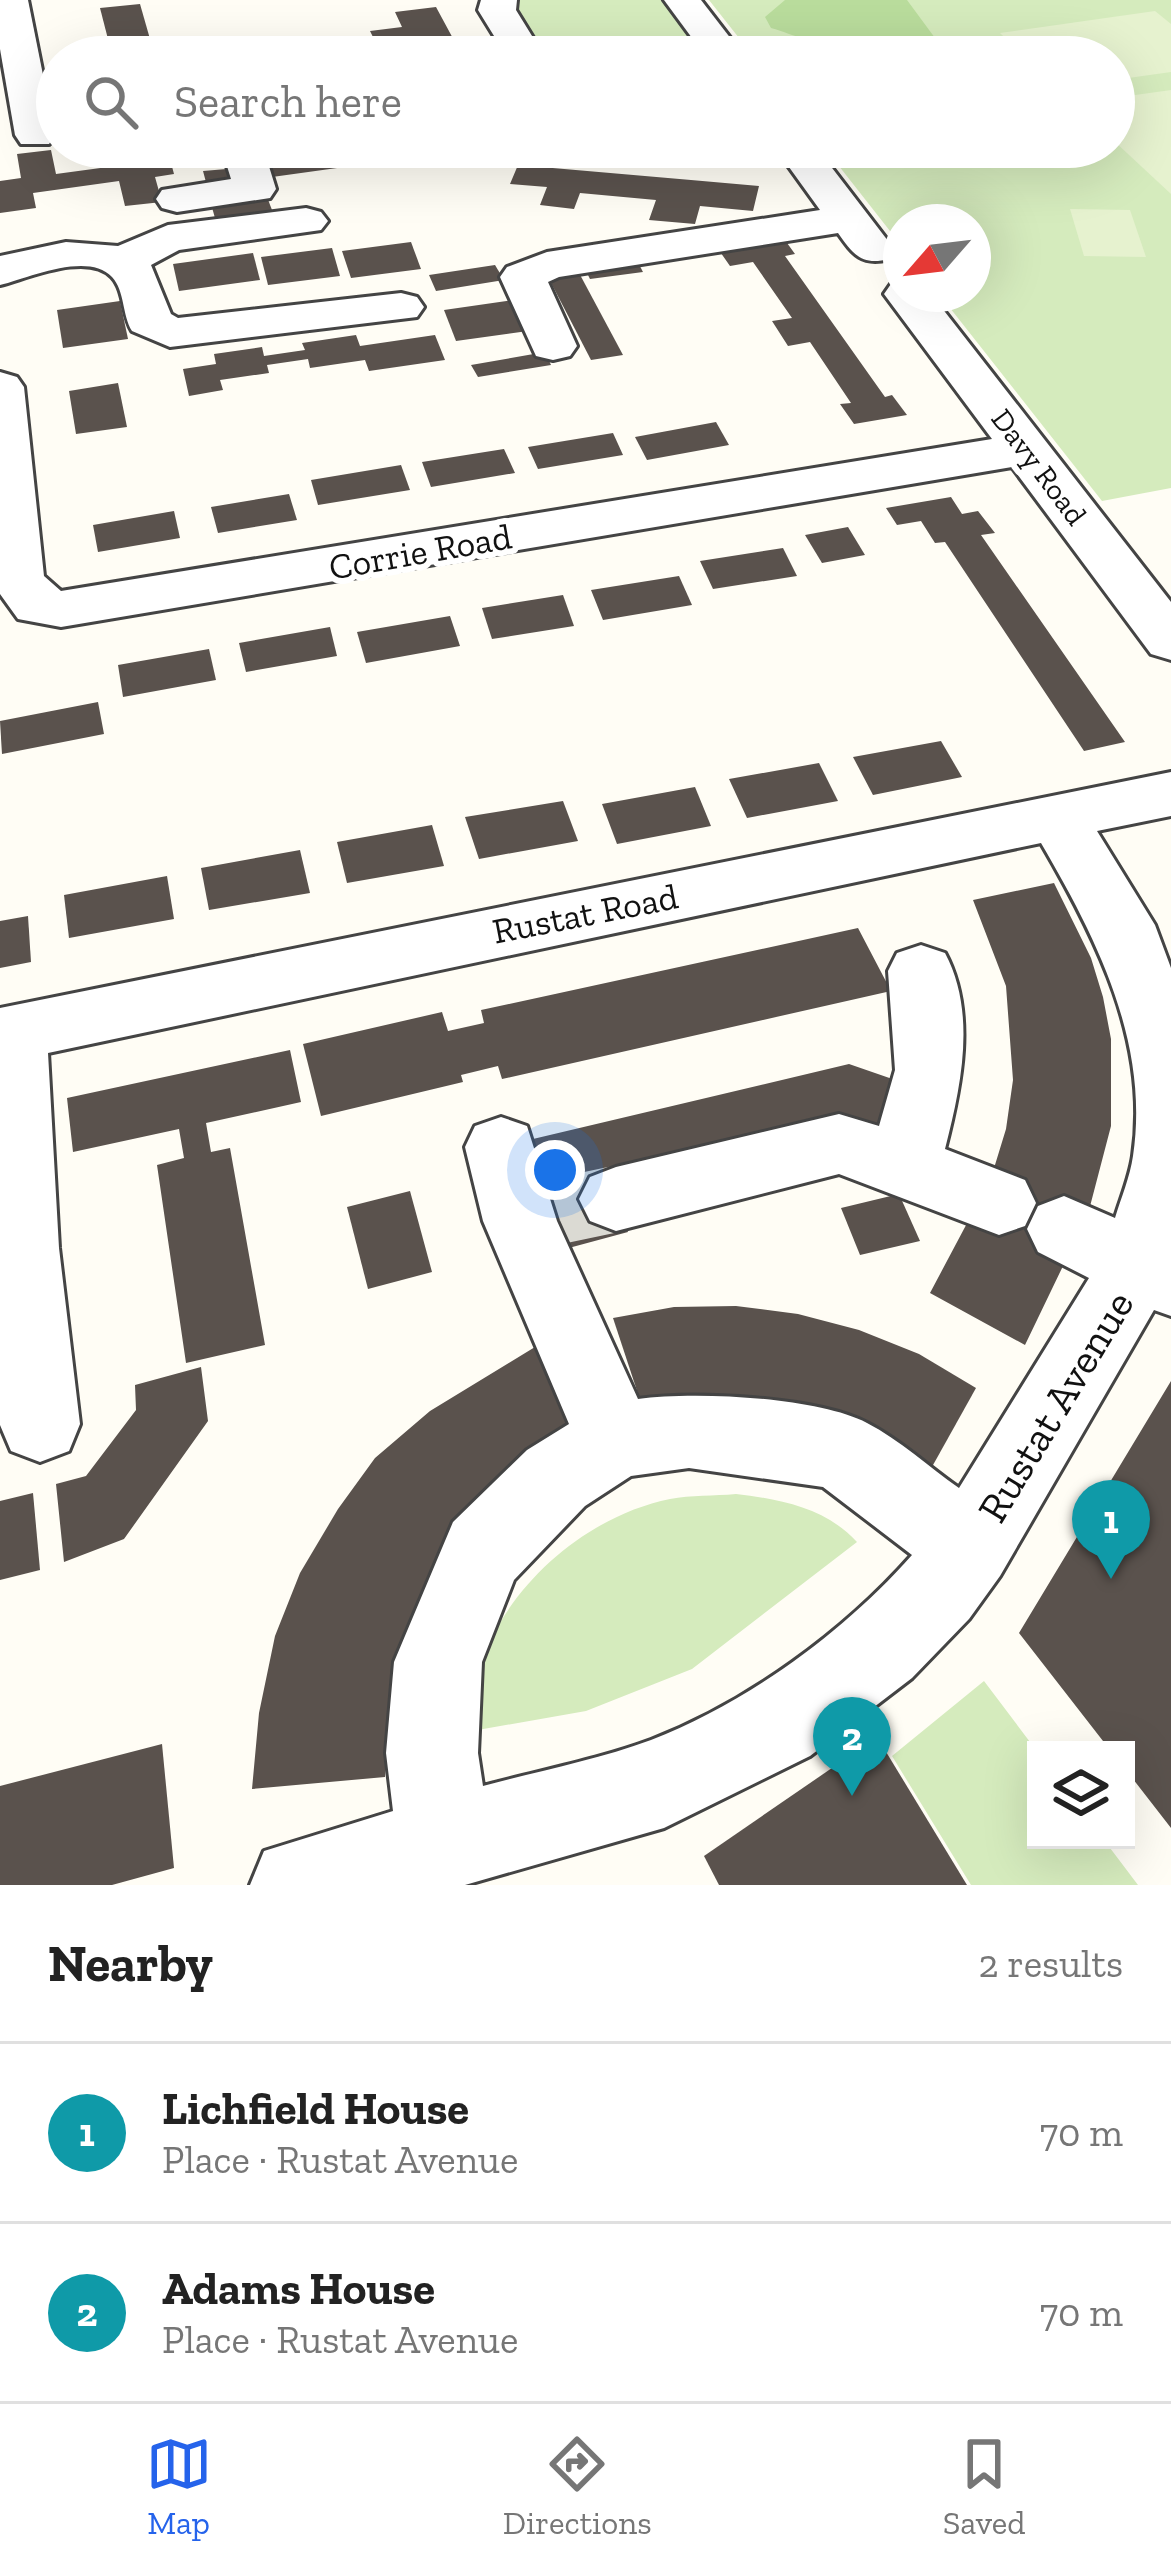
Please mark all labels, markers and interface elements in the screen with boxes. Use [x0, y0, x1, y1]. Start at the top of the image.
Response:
search box [36, 36, 1135, 168]
icon: search [78, 69, 144, 135]
text: Search here [174, 75, 402, 129]
north arrow [883, 204, 991, 312]
street label: Davy Road [984, 402, 1095, 533]
street label: Corrie Road [325, 514, 515, 589]
street label: Rustat Road [489, 874, 682, 953]
your location [525, 1140, 585, 1200]
street label: Rustat Avenue [966, 1281, 1144, 1531]
pin: 1 [1072, 1480, 1150, 1579]
pin: 2 [813, 1697, 891, 1796]
map controls [1027, 1741, 1135, 1849]
button: layers [1027, 1741, 1135, 1849]
text: Nearby [48, 1933, 213, 1994]
text: 2 results [978, 1940, 1123, 1987]
text: Lichfield House [162, 2082, 469, 2136]
text: 1 [79, 2109, 95, 2156]
text: 70 m [1040, 2109, 1123, 2156]
text: Place · Rustat Avenue [162, 2136, 518, 2183]
text: Adams House [162, 2262, 435, 2316]
text: 2 [77, 2289, 97, 2336]
text: 70 m [1040, 2289, 1123, 2336]
text: Place · Rustat Avenue [162, 2316, 518, 2363]
tab: Map [146, 2431, 212, 2542]
tab: Directions [503, 2431, 652, 2542]
tab: Saved [943, 2431, 1025, 2542]

